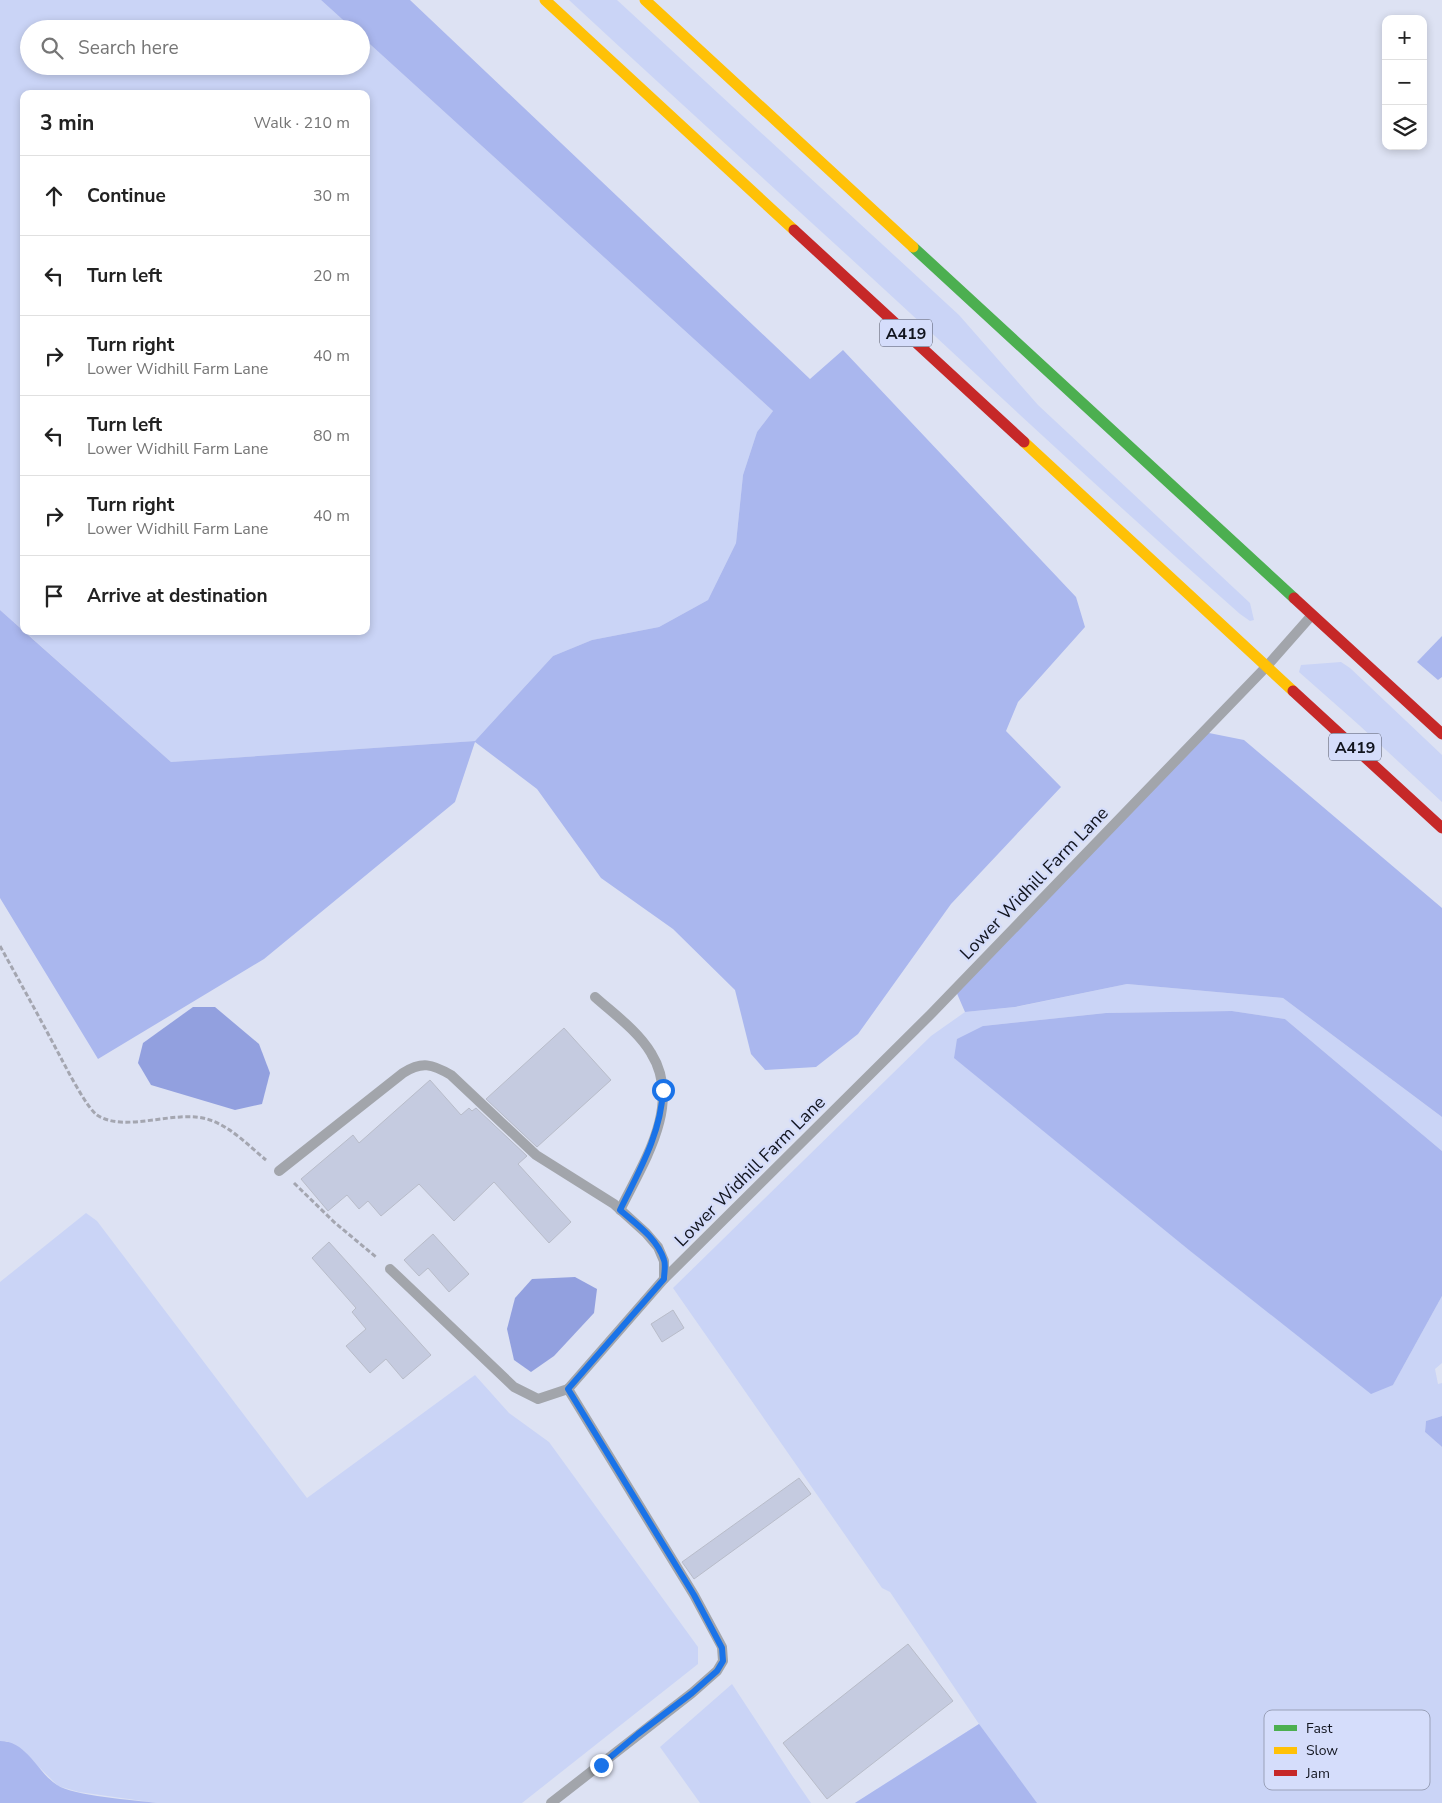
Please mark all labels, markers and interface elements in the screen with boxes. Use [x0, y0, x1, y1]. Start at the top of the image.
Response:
map controls [1382, 15, 1427, 150]
button: + [1382, 15, 1427, 60]
search box [20, 20, 370, 75]
icon: search [38, 34, 66, 62]
text: Search here [78, 35, 179, 61]
button: − [1382, 60, 1427, 105]
button: layers [1382, 105, 1427, 150]
text: 3 min [40, 109, 94, 137]
text: Walk · 210 m [254, 112, 350, 134]
icon: ahead [40, 182, 68, 210]
text: Continue [87, 183, 166, 209]
text: 30 m [313, 185, 350, 207]
icon: left [40, 262, 68, 290]
text: Turn left [87, 263, 162, 289]
text: 20 m [313, 265, 350, 287]
road number: A419 [880, 319, 932, 346]
text: Turn right [87, 332, 174, 358]
icon: right [40, 342, 68, 370]
text: 40 m [313, 345, 350, 367]
text: Lower Widhill Farm Lane [87, 358, 268, 380]
text: Turn left [87, 412, 162, 438]
icon: left [40, 422, 68, 450]
text: 80 m [313, 425, 350, 447]
text: Lower Widhill Farm Lane [87, 438, 268, 460]
text: Turn right [87, 492, 174, 518]
icon: right [40, 502, 68, 530]
text: 40 m [313, 505, 350, 527]
text: Lower Widhill Farm Lane [87, 518, 268, 540]
icon: arrive [40, 582, 68, 610]
text: Arrive at destination [87, 583, 268, 609]
road number: A419 [1329, 734, 1381, 760]
street label: Lower Widhill Farm Lane [955, 801, 1113, 965]
route start [652, 1079, 675, 1102]
street label: Lower Widhill Farm Lane [669, 1090, 831, 1252]
legend [1264, 1710, 1430, 1790]
text: Fast [1306, 1719, 1332, 1738]
text: Slow [1306, 1741, 1338, 1760]
route end [590, 1754, 613, 1777]
text: Jam [1305, 1764, 1330, 1783]

